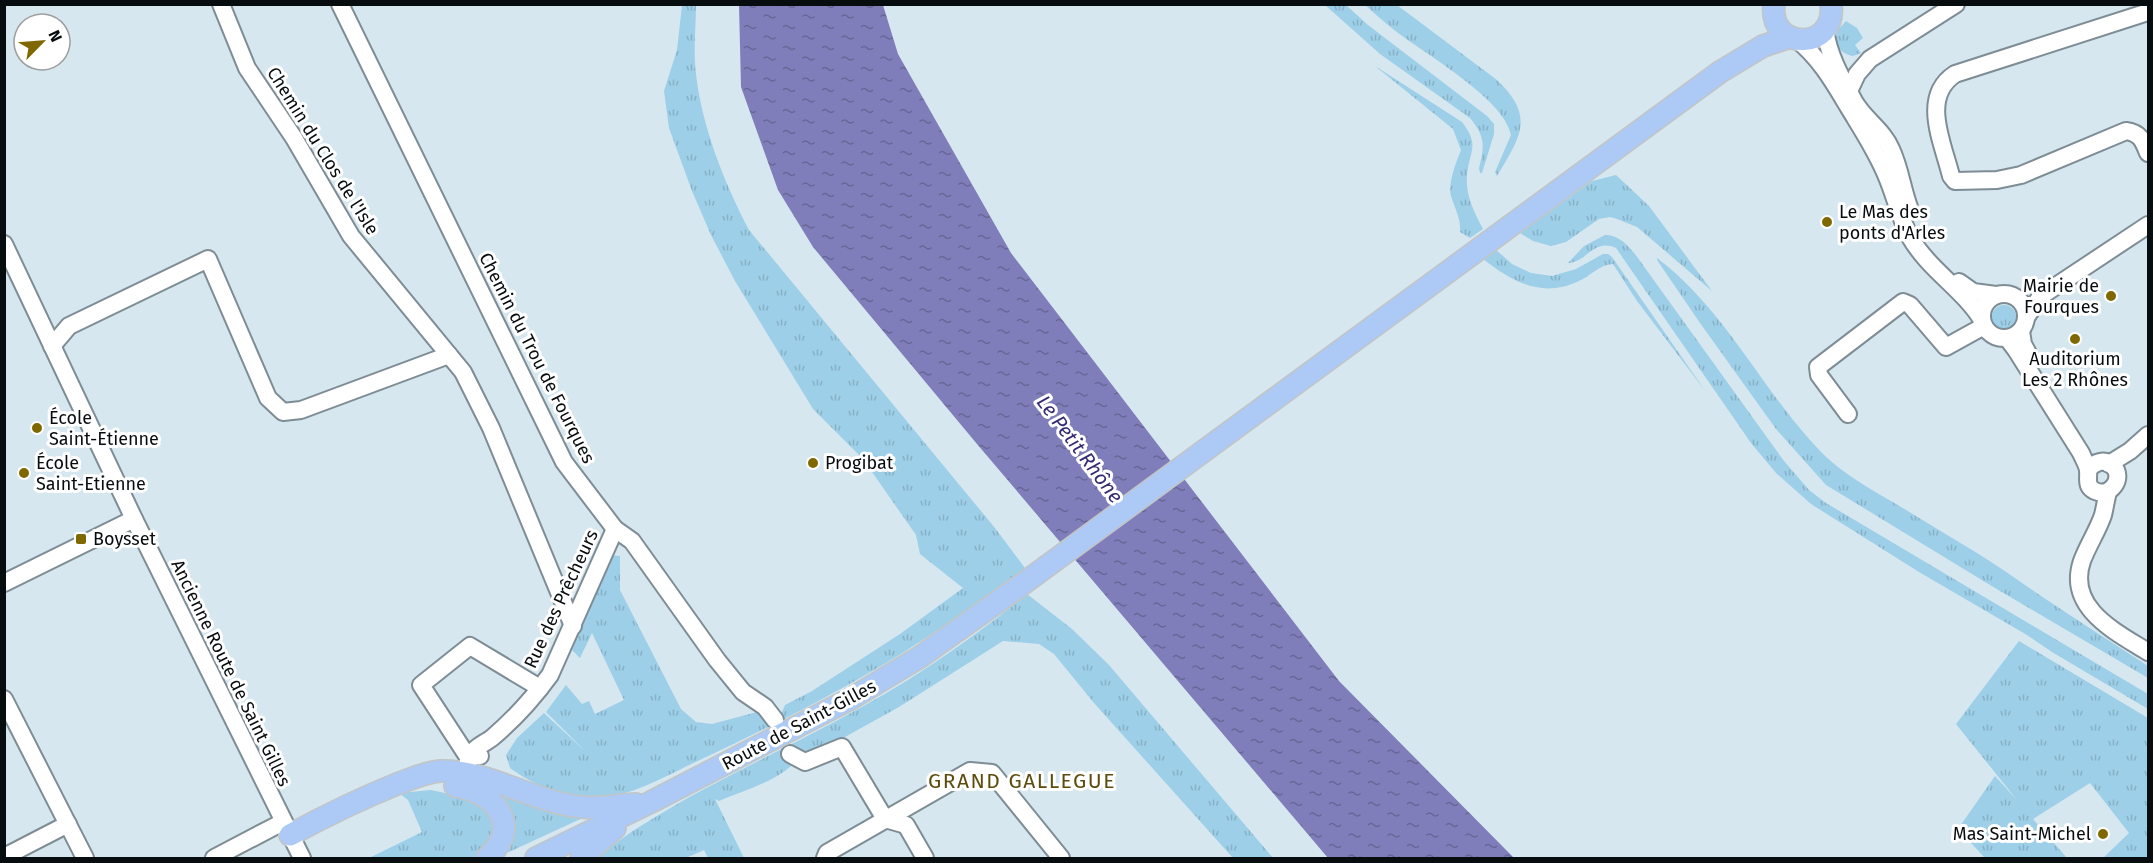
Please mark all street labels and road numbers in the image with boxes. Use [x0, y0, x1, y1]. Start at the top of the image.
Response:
street label: Chemin du Clos de l'Isle [262, 63, 384, 239]
street label: Chemin du Trou de Fourques [474, 249, 600, 467]
street label: Rue des Prêcheurs [519, 526, 603, 672]
street label: Ancienne Route de Saint Gilles [166, 556, 296, 790]
street label: Route de Saint-Gilles [718, 675, 880, 775]

